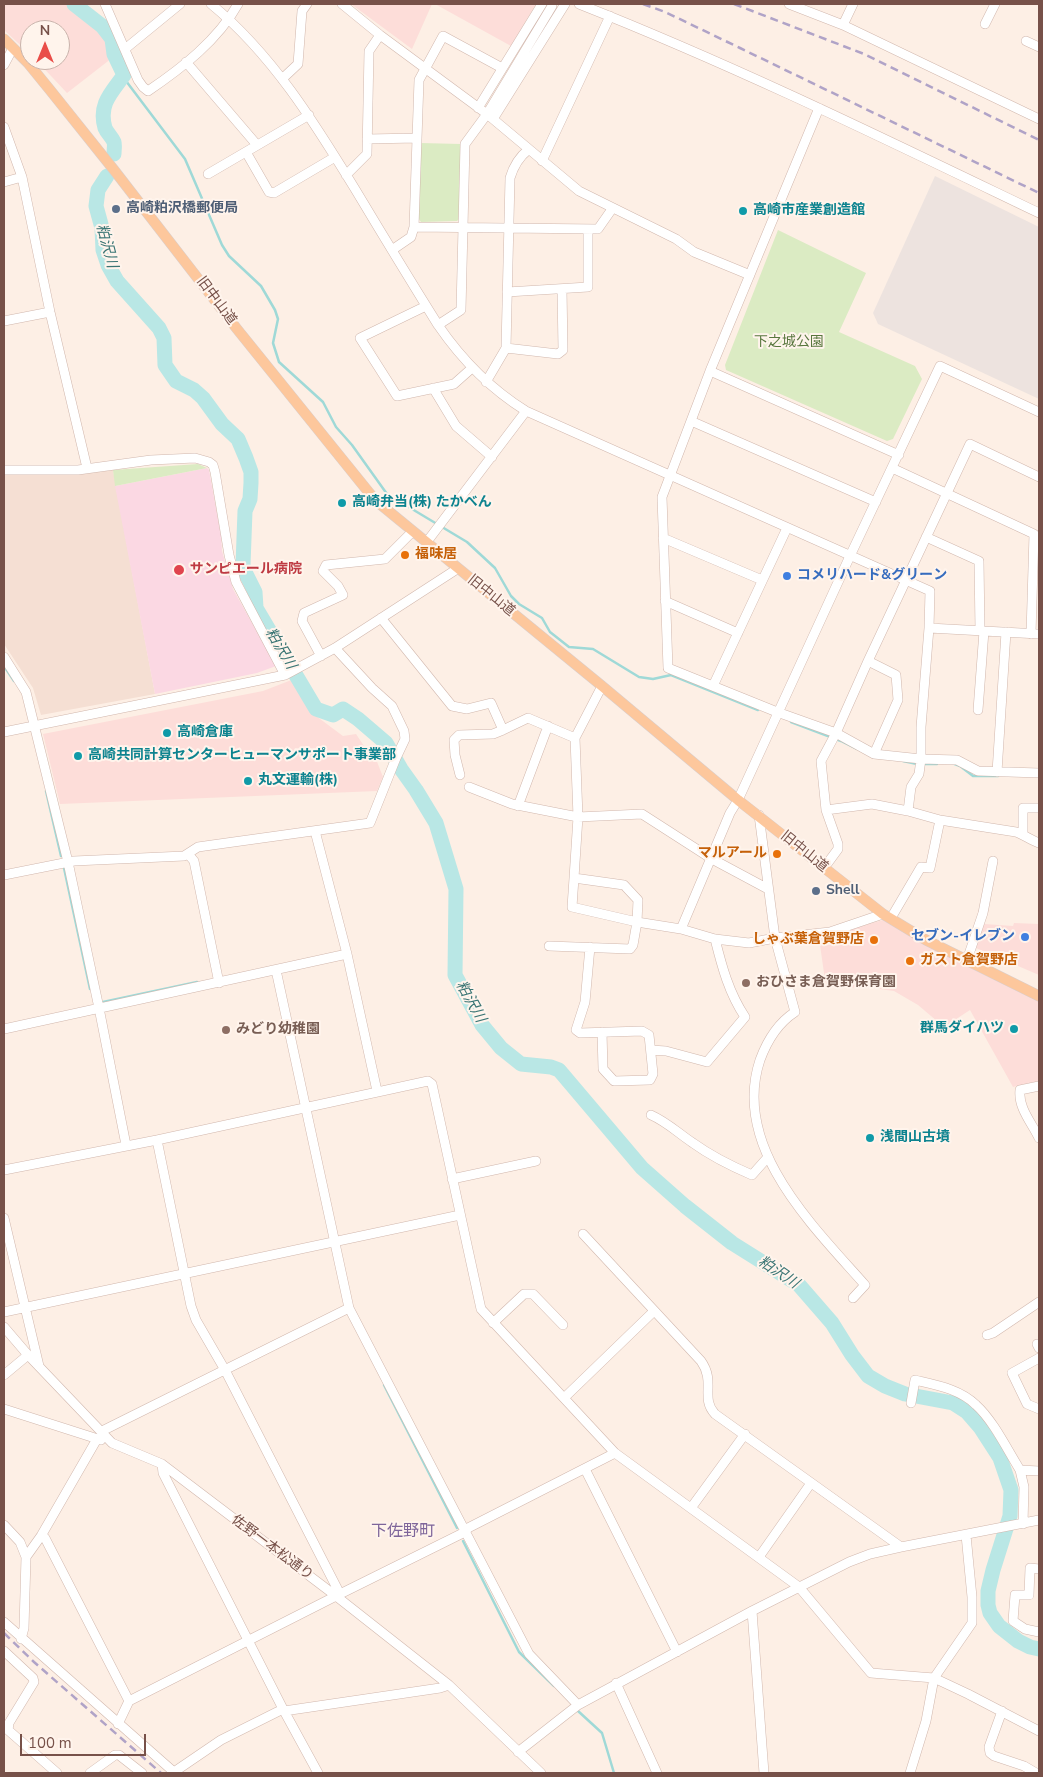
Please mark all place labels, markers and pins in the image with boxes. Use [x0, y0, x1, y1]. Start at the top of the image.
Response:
place label: 高崎粕沢橋郵便局 [126, 201, 238, 217]
marker: 高崎粕沢橋郵便局 [110, 203, 122, 215]
place label: 高崎市産業創造館 [753, 203, 865, 219]
marker: 高崎市産業創造館 [737, 205, 749, 217]
place label: 高崎弁当(株) たかべん [352, 495, 492, 511]
marker: 高崎弁当(株) たかべん [336, 497, 348, 509]
place label: 福味居 [415, 547, 457, 563]
marker: 福味居 [399, 549, 411, 561]
place label: サンピエール病院 [190, 562, 302, 578]
marker: サンピエール病院 [172, 563, 186, 577]
place label: コメリハード&グリーン [797, 568, 947, 584]
marker: コメリハード&グリーン [781, 570, 793, 582]
place label: 高崎倉庫 [177, 725, 233, 741]
marker: 高崎倉庫 [161, 727, 173, 739]
place label: 高崎共同計算センターヒューマンサポート事業部 [88, 748, 396, 764]
marker: 高崎共同計算センターヒューマンサポート事業部 [72, 750, 84, 762]
place label: 丸文運輸(株) [258, 773, 338, 789]
marker: 丸文運輸(株) [242, 775, 254, 787]
place label: マルアール [698, 846, 767, 862]
marker: マルアール [771, 848, 783, 860]
place label: Shell [826, 883, 860, 899]
marker: Shell [810, 885, 822, 897]
place label: セブン-イレブン [911, 929, 1015, 945]
marker: セブン-イレブン [1019, 931, 1031, 943]
place label: しゃぶ葉倉賀野店 [752, 932, 864, 948]
marker: しゃぶ葉倉賀野店 [868, 934, 880, 946]
place label: ガスト倉賀野店 [920, 953, 1018, 969]
marker: ガスト倉賀野店 [904, 955, 916, 967]
place label: おひさま倉賀野保育園 [756, 975, 896, 991]
marker: おひさま倉賀野保育園 [740, 977, 752, 989]
place label: 群馬ダイハツ [920, 1021, 1004, 1037]
place label: みどり幼稚園 [236, 1022, 320, 1038]
marker: 群馬ダイハツ [1008, 1023, 1020, 1035]
marker: みどり幼稚園 [220, 1024, 232, 1036]
place label: 浅間山古墳 [880, 1130, 950, 1146]
marker: 浅間山古墳 [864, 1132, 876, 1144]

